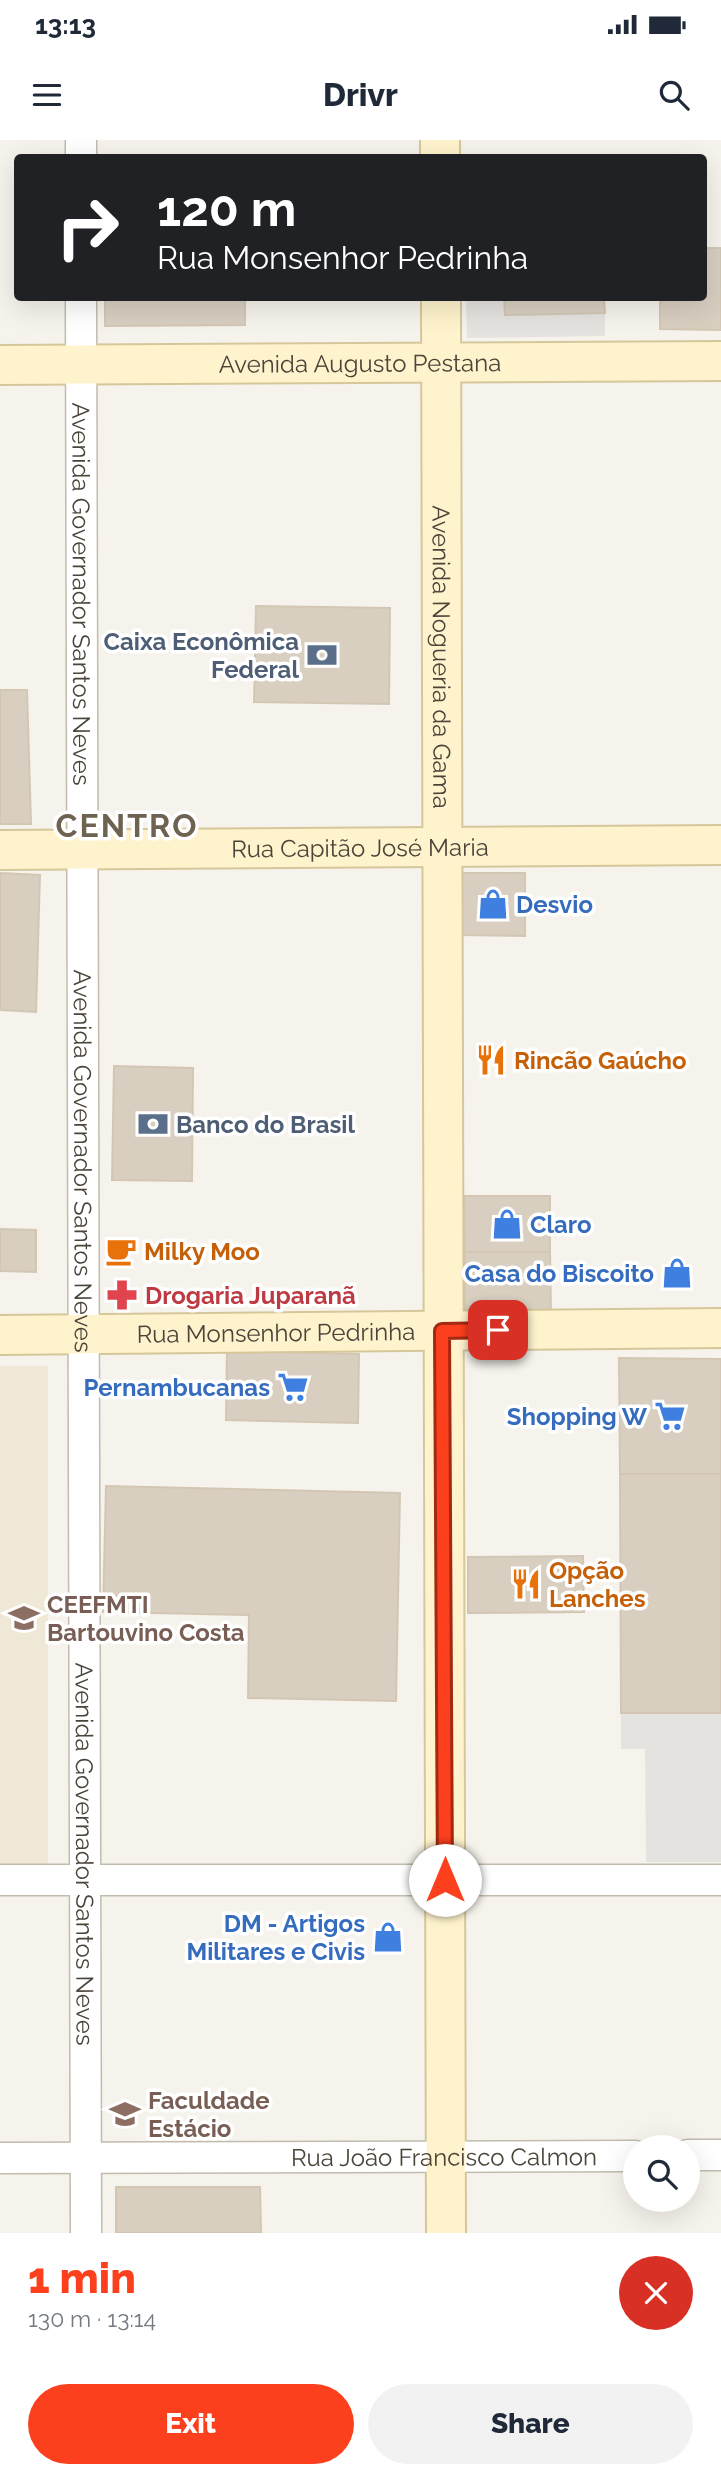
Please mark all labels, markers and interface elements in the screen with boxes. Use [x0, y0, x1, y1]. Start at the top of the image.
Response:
text: 13:13 [35, 10, 96, 40]
icon: menu [28, 76, 66, 114]
text: Drivr [323, 76, 398, 113]
icon: search [655, 76, 693, 114]
text: 120 m [157, 180, 296, 237]
icon: right [42, 182, 133, 273]
text: Rua Monsenhor Pedrinha [157, 239, 528, 276]
street label: Avenida Augusto Pestana [219, 348, 501, 378]
street label: Avenida Governador Santos Neves [67, 402, 97, 786]
street label: Avenida Nogueria da Gama [427, 505, 457, 809]
place label: Caixa Econômica Federal [104, 627, 299, 684]
bank icon: Caixa Econômica Federal [305, 638, 339, 672]
district label: CENTRO [56, 807, 198, 844]
street label: Rua Capitão José Maria [231, 832, 489, 863]
shop icon: Desvio [476, 887, 510, 921]
place label: Desvio [516, 890, 593, 919]
street label: Avenida Governador Santos Neves [68, 969, 98, 1353]
restaurant icon: Rincão Gaúcho [474, 1043, 508, 1077]
place label: Rincão Gaúcho [514, 1046, 687, 1075]
bank icon: Banco do Brasil [136, 1107, 170, 1141]
place label: Banco do Brasil [176, 1110, 355, 1139]
shop icon: Claro [490, 1207, 524, 1241]
place label: Claro [530, 1210, 592, 1239]
cafe icon: Milky Moo [104, 1234, 138, 1268]
place label: Milky Moo [144, 1237, 260, 1266]
shop icon: Casa do Biscoito [660, 1256, 694, 1290]
place label: Casa do Biscoito [465, 1259, 654, 1288]
pharmacy icon: Drogaria Juparanã [105, 1278, 139, 1312]
place label: Drogaria Juparanã [145, 1281, 356, 1310]
pin [468, 1300, 528, 1360]
icon: arrive [479, 1311, 517, 1349]
street label: Rua Monsenhor Pedrinha [137, 1316, 415, 1348]
supermarket icon: Pernambucanas [276, 1370, 310, 1404]
place label: Pernambucanas [84, 1373, 270, 1402]
supermarket icon: Shopping W [653, 1399, 687, 1433]
place label: Shopping W [507, 1402, 648, 1431]
place label: Opção Lanches [549, 1556, 646, 1613]
restaurant icon: Opção Lanches [509, 1567, 543, 1601]
place label: CEEFMTI Bartouvino Costa [47, 1590, 245, 1647]
school or university icon: CEEFMTI Bartouvino Costa [7, 1601, 41, 1635]
street label: Avenida Governador Santos Neves [70, 1662, 100, 2046]
position arrow [408, 1843, 482, 1917]
place label: DM - Artigos Militares e Civis [186, 1909, 365, 1966]
shop icon: DM - Artigos Militares e Civis [371, 1920, 405, 1954]
place label: Faculdade Estácio [148, 2086, 270, 2143]
school or university icon: Faculdade Estácio [108, 2097, 142, 2131]
map controls [623, 2135, 700, 2212]
button: search [623, 2135, 700, 2212]
street label: Rua João Francisco Calmon [291, 2142, 597, 2172]
text: 1 min [28, 2254, 136, 2303]
button: close [619, 2256, 693, 2330]
text: 130 m · 13:14 [28, 2305, 156, 2332]
button: Exit [28, 2384, 354, 2464]
button: Share [368, 2384, 693, 2464]

